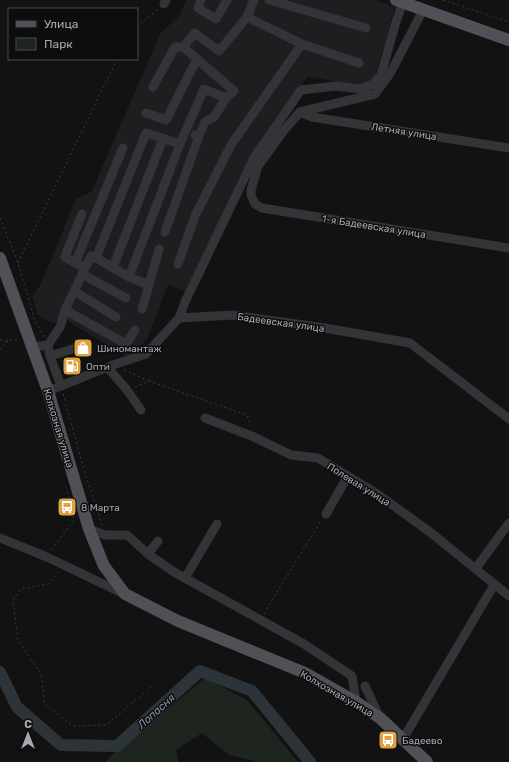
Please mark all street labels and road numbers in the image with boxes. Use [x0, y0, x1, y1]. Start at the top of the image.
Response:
street label: Летняя улица [370, 121, 437, 143]
street label: 1-я Бадеевская улица [321, 213, 427, 241]
street label: Бадеевская улица [237, 311, 325, 335]
street label: Колхозная улица [40, 387, 76, 469]
street label: Полевая улица [325, 461, 392, 509]
street label: Колхозная улица [298, 668, 375, 720]

